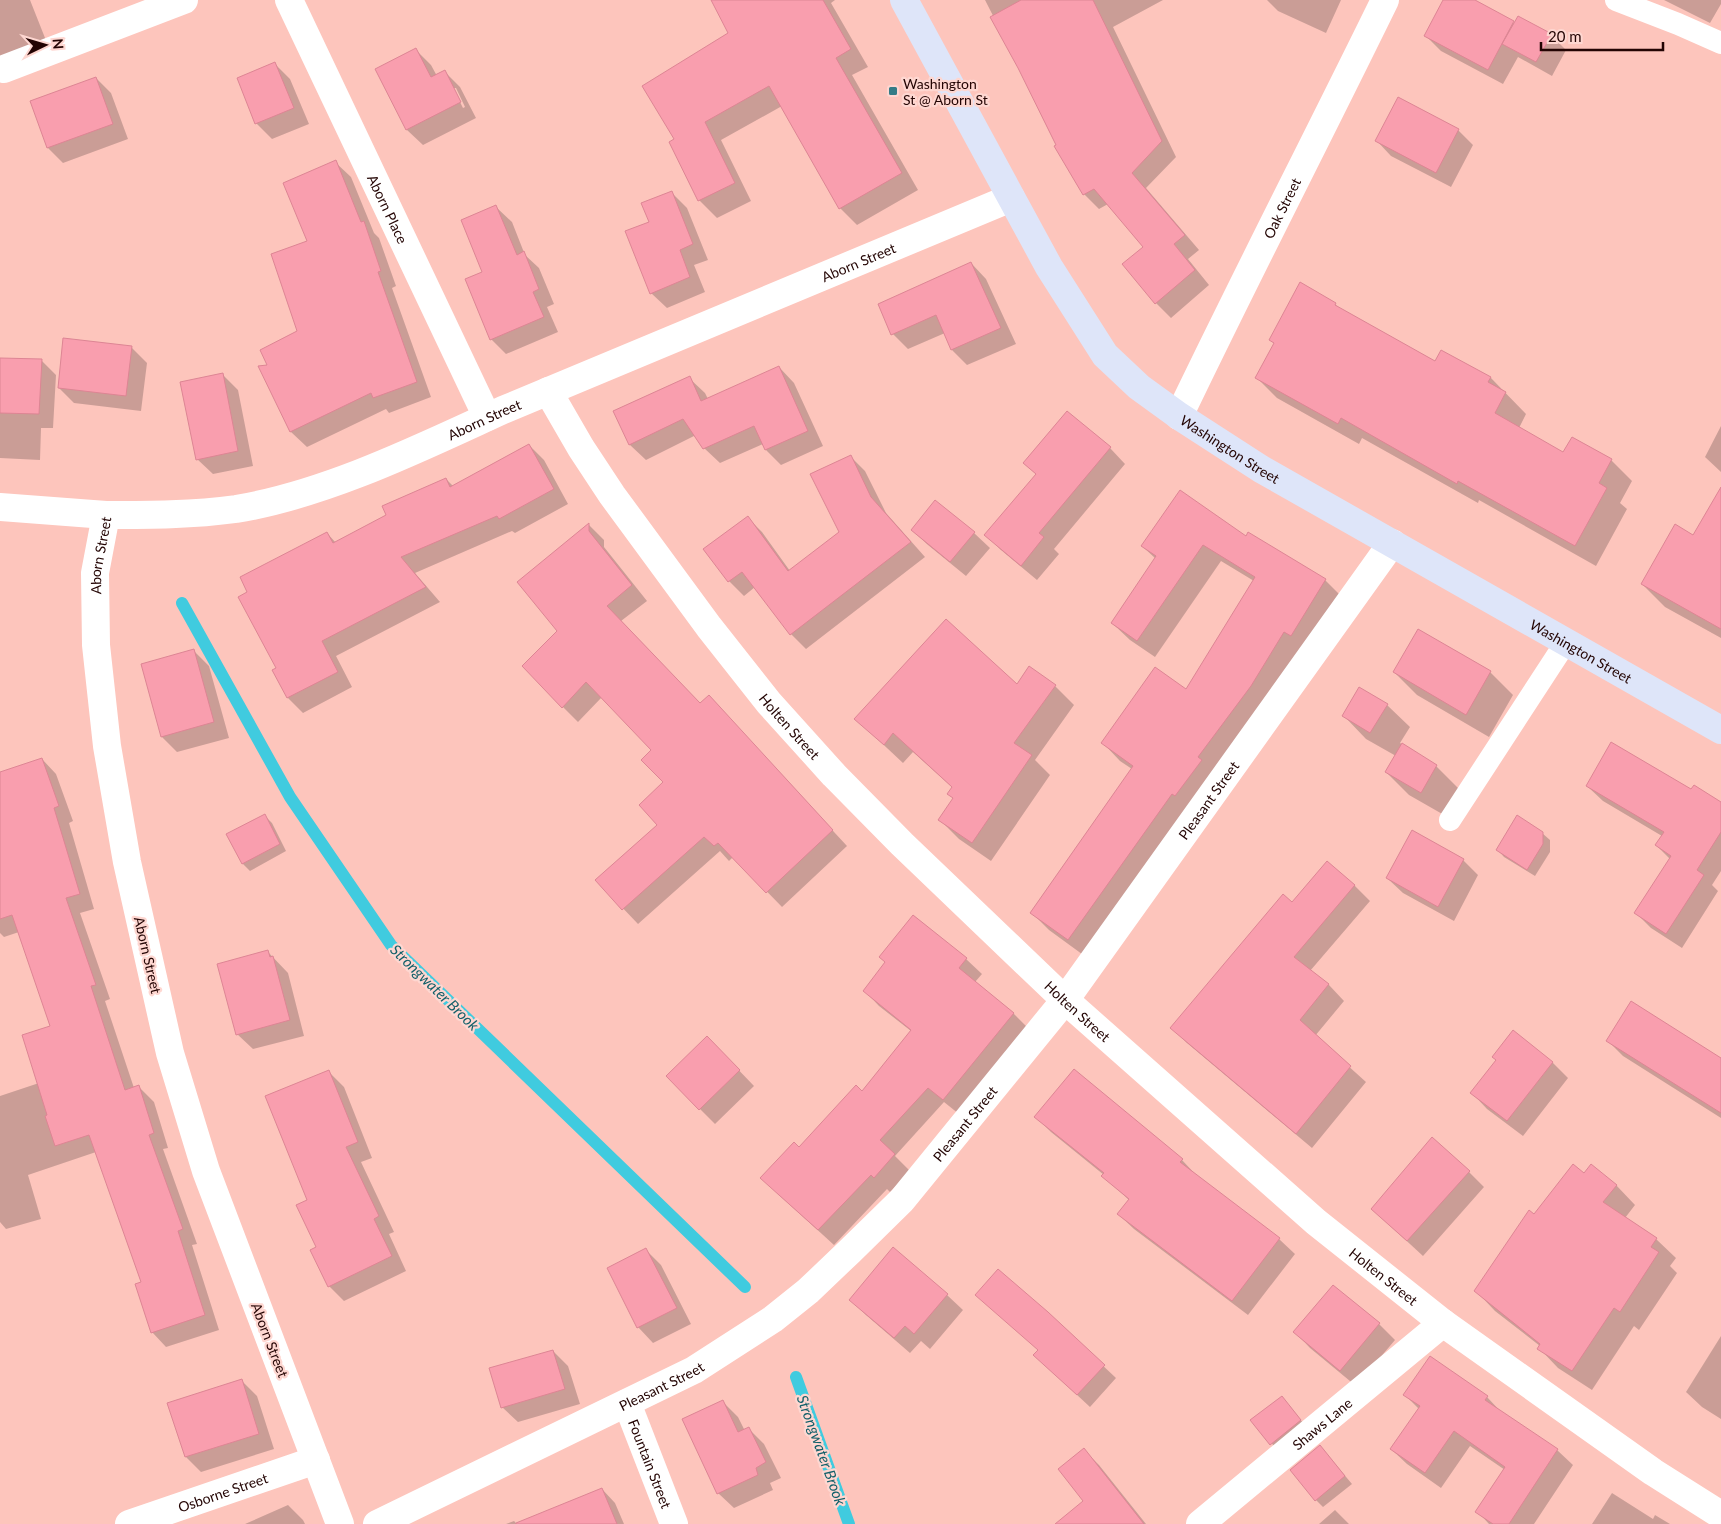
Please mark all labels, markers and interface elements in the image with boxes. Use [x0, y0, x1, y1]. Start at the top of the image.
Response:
north arrow [20, 20, 70, 70]
scale bar [1541, 20, 1664, 52]
text: 20 m [1548, 27, 1582, 45]
text: N [50, 38, 67, 50]
place label: Washington St @ Aborn St [903, 75, 988, 108]
marker: Washington St @ Aborn St [887, 85, 899, 97]
street label: Aborn Place [364, 171, 412, 246]
street label: Oak Street [1259, 175, 1304, 241]
street label: Aborn Street [819, 239, 898, 285]
street label: Aborn Street [445, 395, 523, 443]
street label: Washington Street [1177, 411, 1283, 486]
street label: Aborn Street [86, 515, 114, 594]
street label: Washington Street [1527, 615, 1635, 686]
street label: Holten Street [756, 690, 824, 762]
street label: Pleasant Street [1174, 758, 1242, 843]
street label: Aborn Street [131, 915, 165, 995]
water label: Strongwater Brook [387, 940, 484, 1034]
street label: Holten Street [1041, 977, 1114, 1045]
street label: Pleasant Street [929, 1082, 1000, 1165]
street label: Holten Street [1346, 1244, 1421, 1308]
street label: Aborn Street [248, 1300, 292, 1380]
street label: Pleasant Street [616, 1358, 707, 1414]
water label: Strongwater Brook [794, 1392, 851, 1508]
street label: Shaws Lane [1289, 1394, 1355, 1453]
street label: Fountain Street [626, 1416, 676, 1511]
street label: Osborne Street [176, 1469, 270, 1515]

